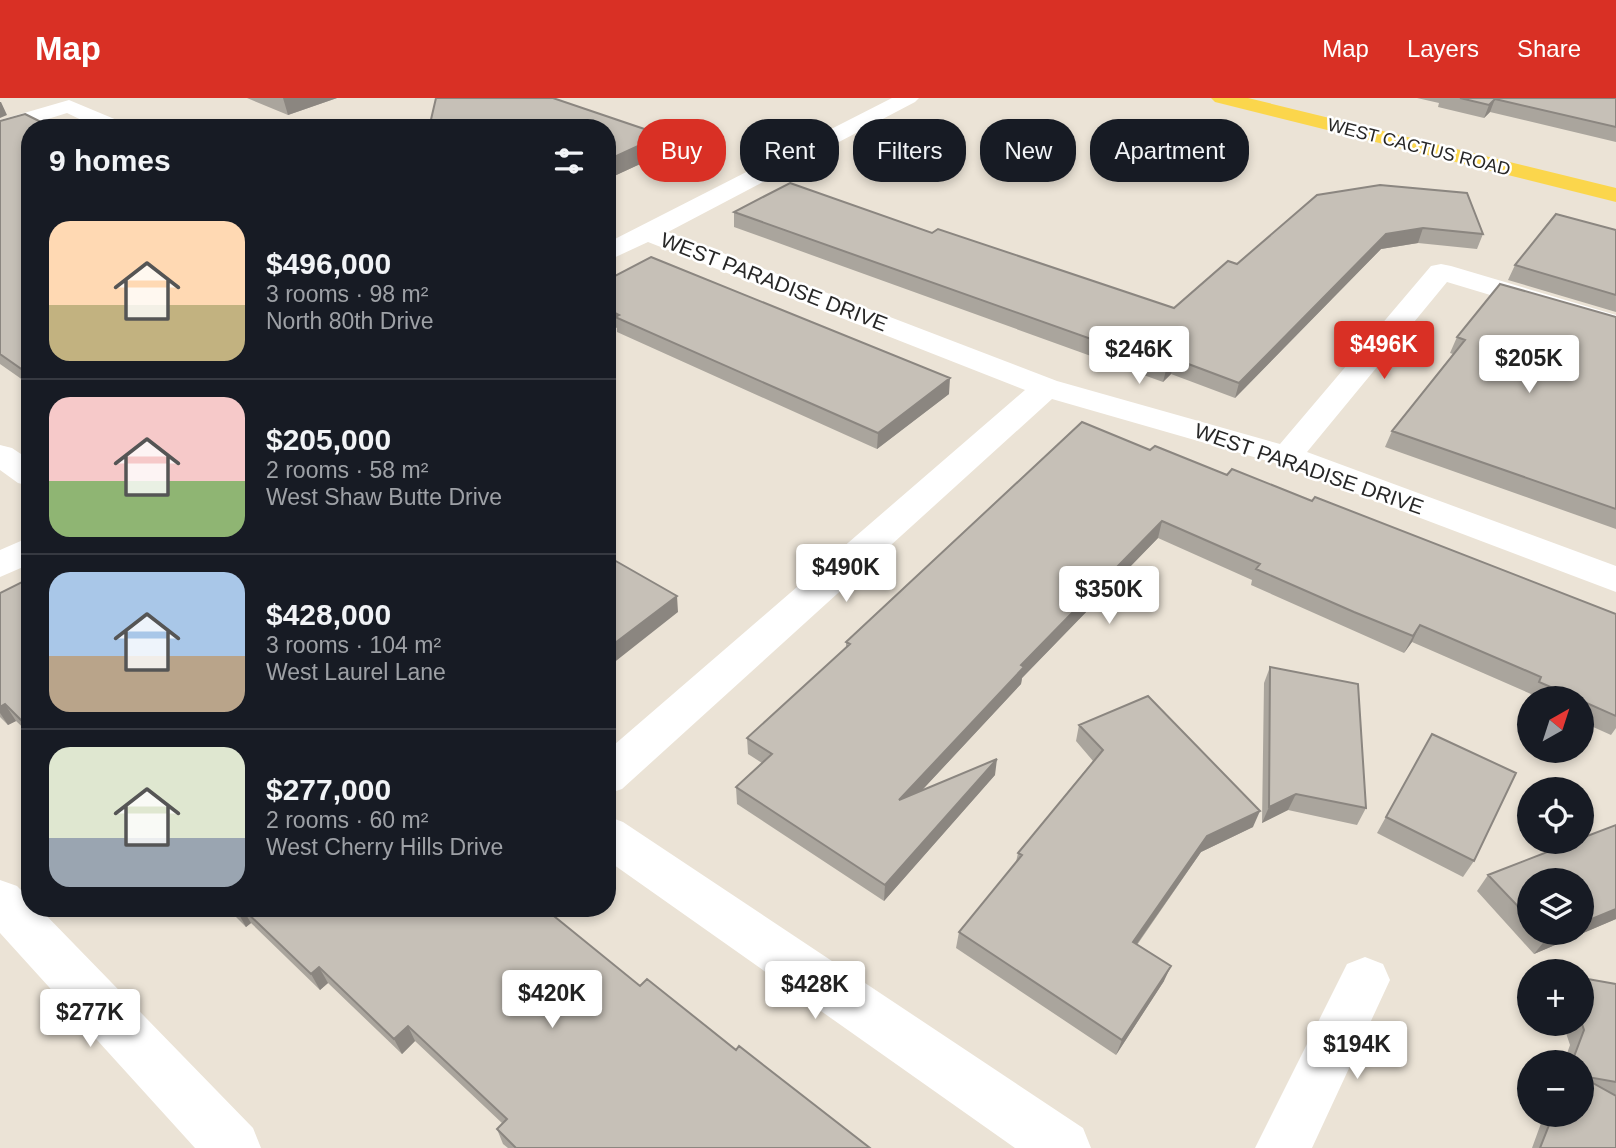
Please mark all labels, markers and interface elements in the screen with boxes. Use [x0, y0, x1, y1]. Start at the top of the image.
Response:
text: Map [35, 30, 101, 67]
text: Map [1322, 35, 1369, 62]
text: Layers [1407, 35, 1479, 62]
text: Share [1517, 35, 1581, 62]
street label: WEST CACTUS ROAD [1326, 115, 1512, 179]
chip: Buy [637, 119, 726, 182]
chip: Rent [740, 119, 839, 182]
chip: Filters [853, 119, 966, 182]
chip: New [980, 119, 1076, 182]
chip: Apartment [1090, 119, 1249, 182]
icon: filters [550, 142, 588, 180]
text: 9 homes [49, 144, 171, 177]
street label: WEST PARADISE DRIVE [658, 228, 891, 335]
text: $496,000 [266, 247, 391, 280]
icon: home [105, 249, 189, 333]
text: 3 rooms · 98 m² [266, 281, 428, 307]
text: North 80th Drive [266, 308, 433, 334]
pin: $496K [1335, 322, 1433, 381]
pin: $246K [1090, 327, 1188, 386]
text: $496K [1350, 331, 1418, 357]
text: $246K [1105, 336, 1173, 362]
pin: $205K [1480, 336, 1578, 395]
text: $205K [1495, 345, 1563, 371]
street label: WEST PARADISE DRIVE [1192, 418, 1427, 519]
text: $205,000 [266, 423, 391, 456]
icon: home [105, 425, 189, 509]
text: 2 rooms · 58 m² [266, 457, 428, 483]
text: West Shaw Butte Drive [266, 484, 502, 510]
pin: $490K [797, 545, 895, 604]
text: $490K [812, 554, 880, 580]
pin: $350K [1060, 566, 1158, 626]
text: $350K [1075, 576, 1143, 602]
text: $428,000 [266, 598, 391, 631]
icon: home [105, 600, 189, 684]
text: 3 rooms · 104 m² [266, 632, 441, 658]
text: West Laurel Lane [266, 659, 446, 685]
north arrow [1517, 686, 1594, 763]
map controls [1517, 686, 1594, 1127]
text: $277,000 [266, 773, 391, 806]
icon: home [105, 775, 189, 859]
button: locate [1517, 777, 1594, 854]
text: 2 rooms · 60 m² [266, 807, 428, 833]
text: West Cherry Hills Drive [266, 834, 503, 860]
button: layers [1517, 868, 1594, 945]
button: + [1517, 959, 1594, 1036]
pin: $428K [766, 962, 864, 1021]
pin: $420K [503, 970, 601, 1030]
text: $428K [781, 971, 849, 997]
text: $420K [518, 980, 586, 1006]
pin: $277K [41, 990, 139, 1049]
text: $277K [56, 999, 124, 1025]
pin: $194K [1308, 1021, 1406, 1081]
text: $194K [1323, 1031, 1391, 1057]
button: − [1517, 1050, 1594, 1127]

